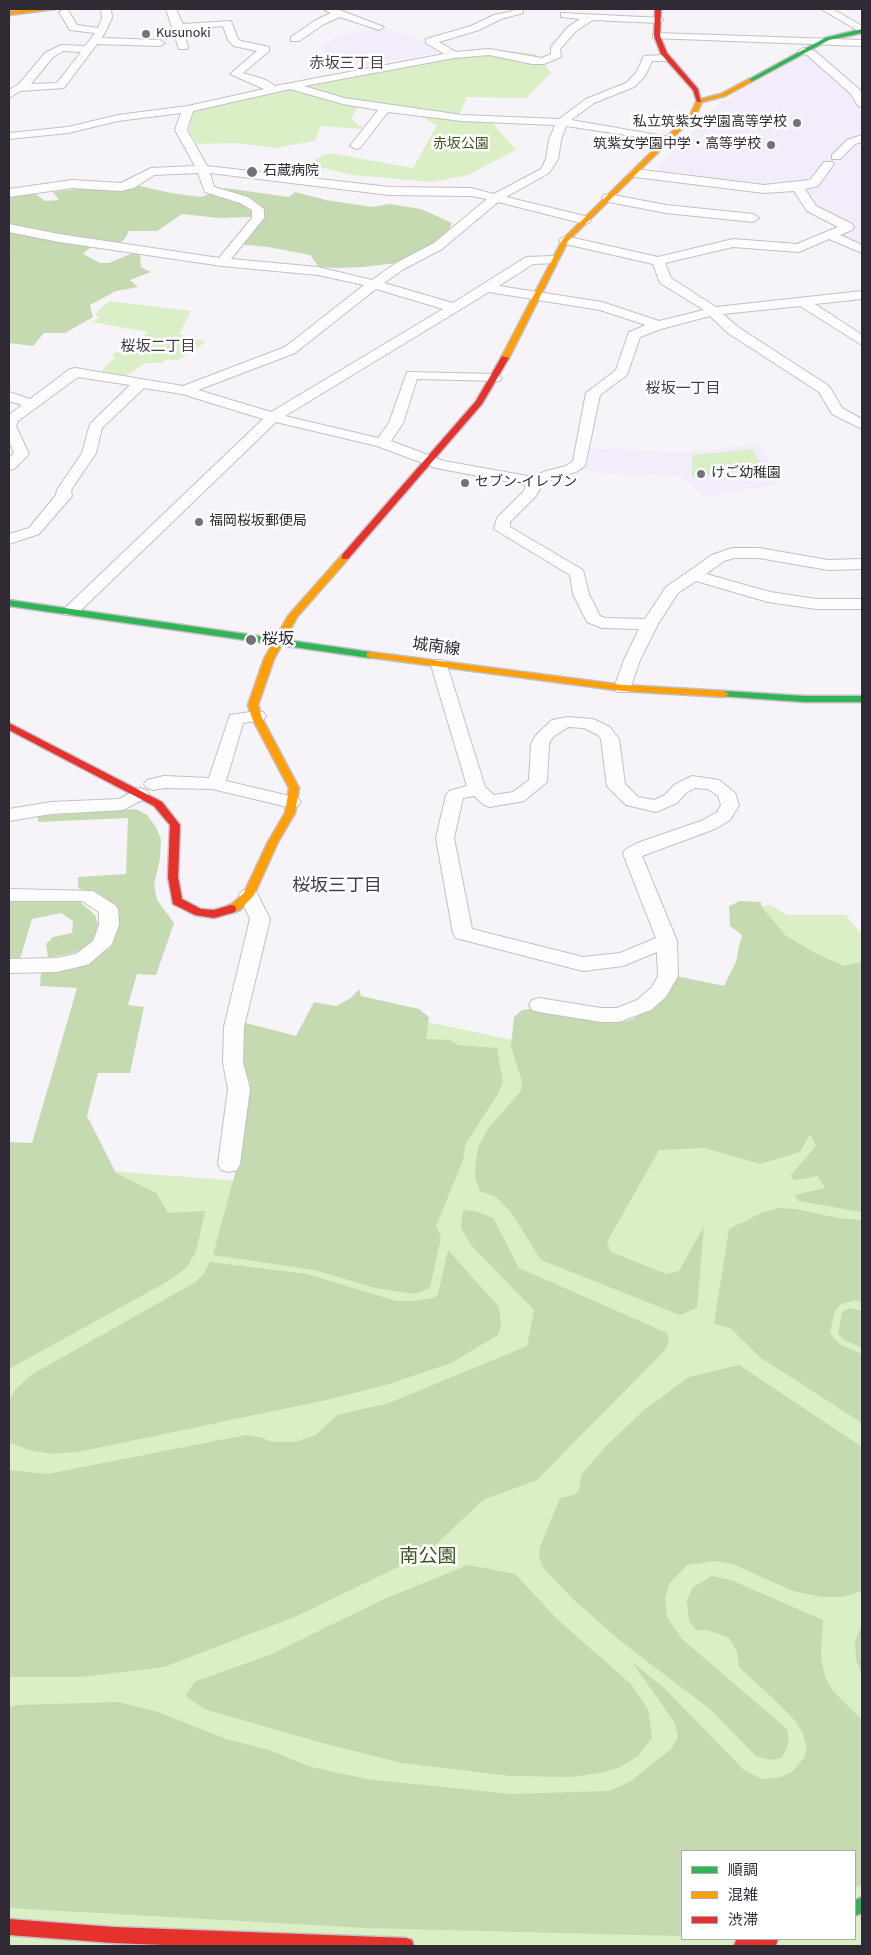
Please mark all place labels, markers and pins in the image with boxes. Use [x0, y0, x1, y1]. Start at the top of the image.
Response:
place label: Kusunoki [156, 26, 211, 42]
marker: Kusunoki [140, 28, 152, 40]
place label: 私立筑紫女学園高等学校 [633, 115, 787, 131]
marker: 私立筑紫女学園高等学校 [791, 117, 803, 129]
place label: 筑紫女学園中学・高等学校 [593, 137, 761, 153]
marker: 筑紫女学園中学・高等学校 [765, 139, 777, 151]
place label: 石蔵病院 [263, 164, 319, 180]
marker: 石蔵病院 [245, 165, 259, 179]
place label: けご幼稚園 [711, 466, 781, 482]
marker: けご幼稚園 [695, 468, 707, 480]
place label: セブン-イレブン [475, 475, 577, 491]
marker: セブン-イレブン [459, 477, 471, 489]
place label: 福岡桜坂郵便局 [209, 514, 307, 530]
marker: 福岡桜坂郵便局 [193, 516, 205, 528]
place label: 桜坂 [262, 630, 294, 650]
marker: 桜坂 [244, 633, 258, 647]

